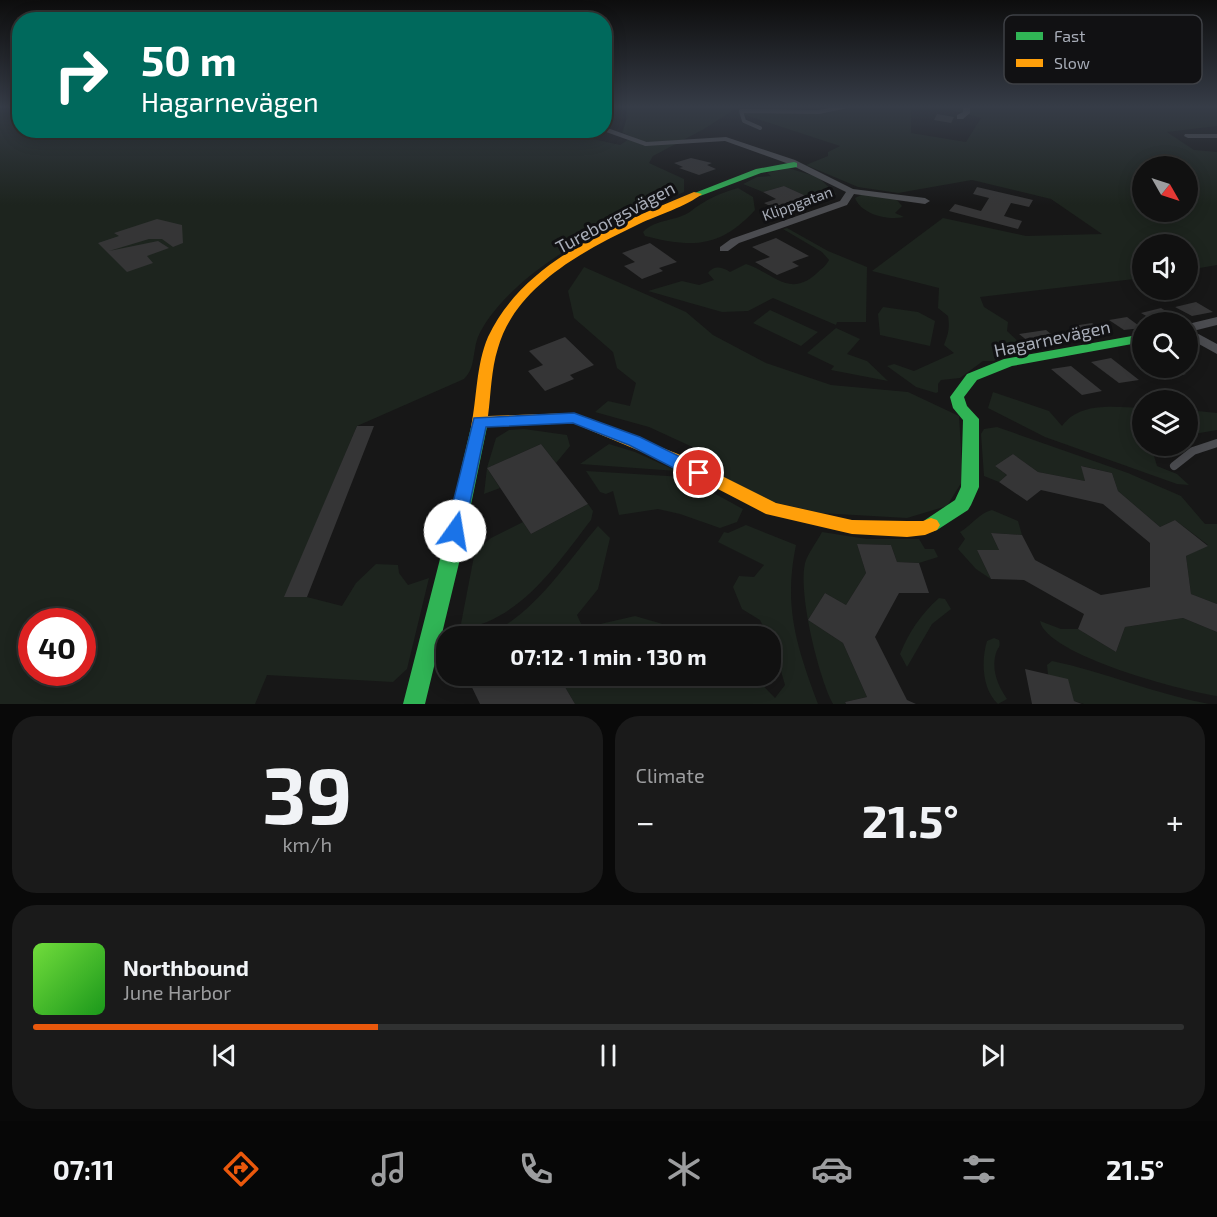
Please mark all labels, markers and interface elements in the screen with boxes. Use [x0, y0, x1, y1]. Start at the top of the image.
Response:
legend [1004, 15, 1202, 84]
text: Fast [1054, 26, 1085, 45]
text: 50 m [141, 34, 237, 84]
icon: right [42, 36, 120, 114]
text: Slow [1054, 53, 1090, 72]
text: Hagarnevägen [141, 85, 319, 117]
north arrow [1132, 156, 1198, 222]
map controls [1132, 156, 1198, 456]
street label: Tureborgsvägen [552, 176, 678, 258]
street label: Klippgatan [759, 182, 835, 224]
button: sound [1132, 234, 1198, 300]
button: search [1132, 312, 1198, 378]
street label: Hagarnevägen [992, 315, 1112, 361]
button: layers [1132, 390, 1198, 456]
pin [673, 447, 724, 498]
icon: arrive [682, 456, 715, 489]
position arrow [423, 499, 487, 563]
speed limit sign: 40 [18, 608, 96, 686]
text: 07:12 · 1 min · 130 m [510, 643, 707, 669]
text: 39 [262, 746, 352, 840]
text: Climate [636, 763, 705, 787]
text: 21.5° [862, 793, 959, 847]
text: − [636, 801, 655, 841]
text: + [1166, 801, 1184, 841]
text: km/h [282, 832, 332, 856]
text: Northbound [123, 954, 249, 980]
text: June Harbor [123, 980, 231, 1004]
icon: previous [208, 1039, 241, 1072]
icon: pause [592, 1039, 625, 1072]
icon: next [976, 1039, 1009, 1072]
icon: directions [220, 1148, 262, 1190]
icon: music [368, 1148, 410, 1190]
icon: phone [515, 1148, 557, 1190]
icon: climate [663, 1148, 705, 1190]
icon: car [811, 1148, 853, 1190]
icon: filters [958, 1148, 1000, 1190]
text: 07:11 [53, 1153, 114, 1185]
text: 21.5° [1106, 1153, 1164, 1185]

